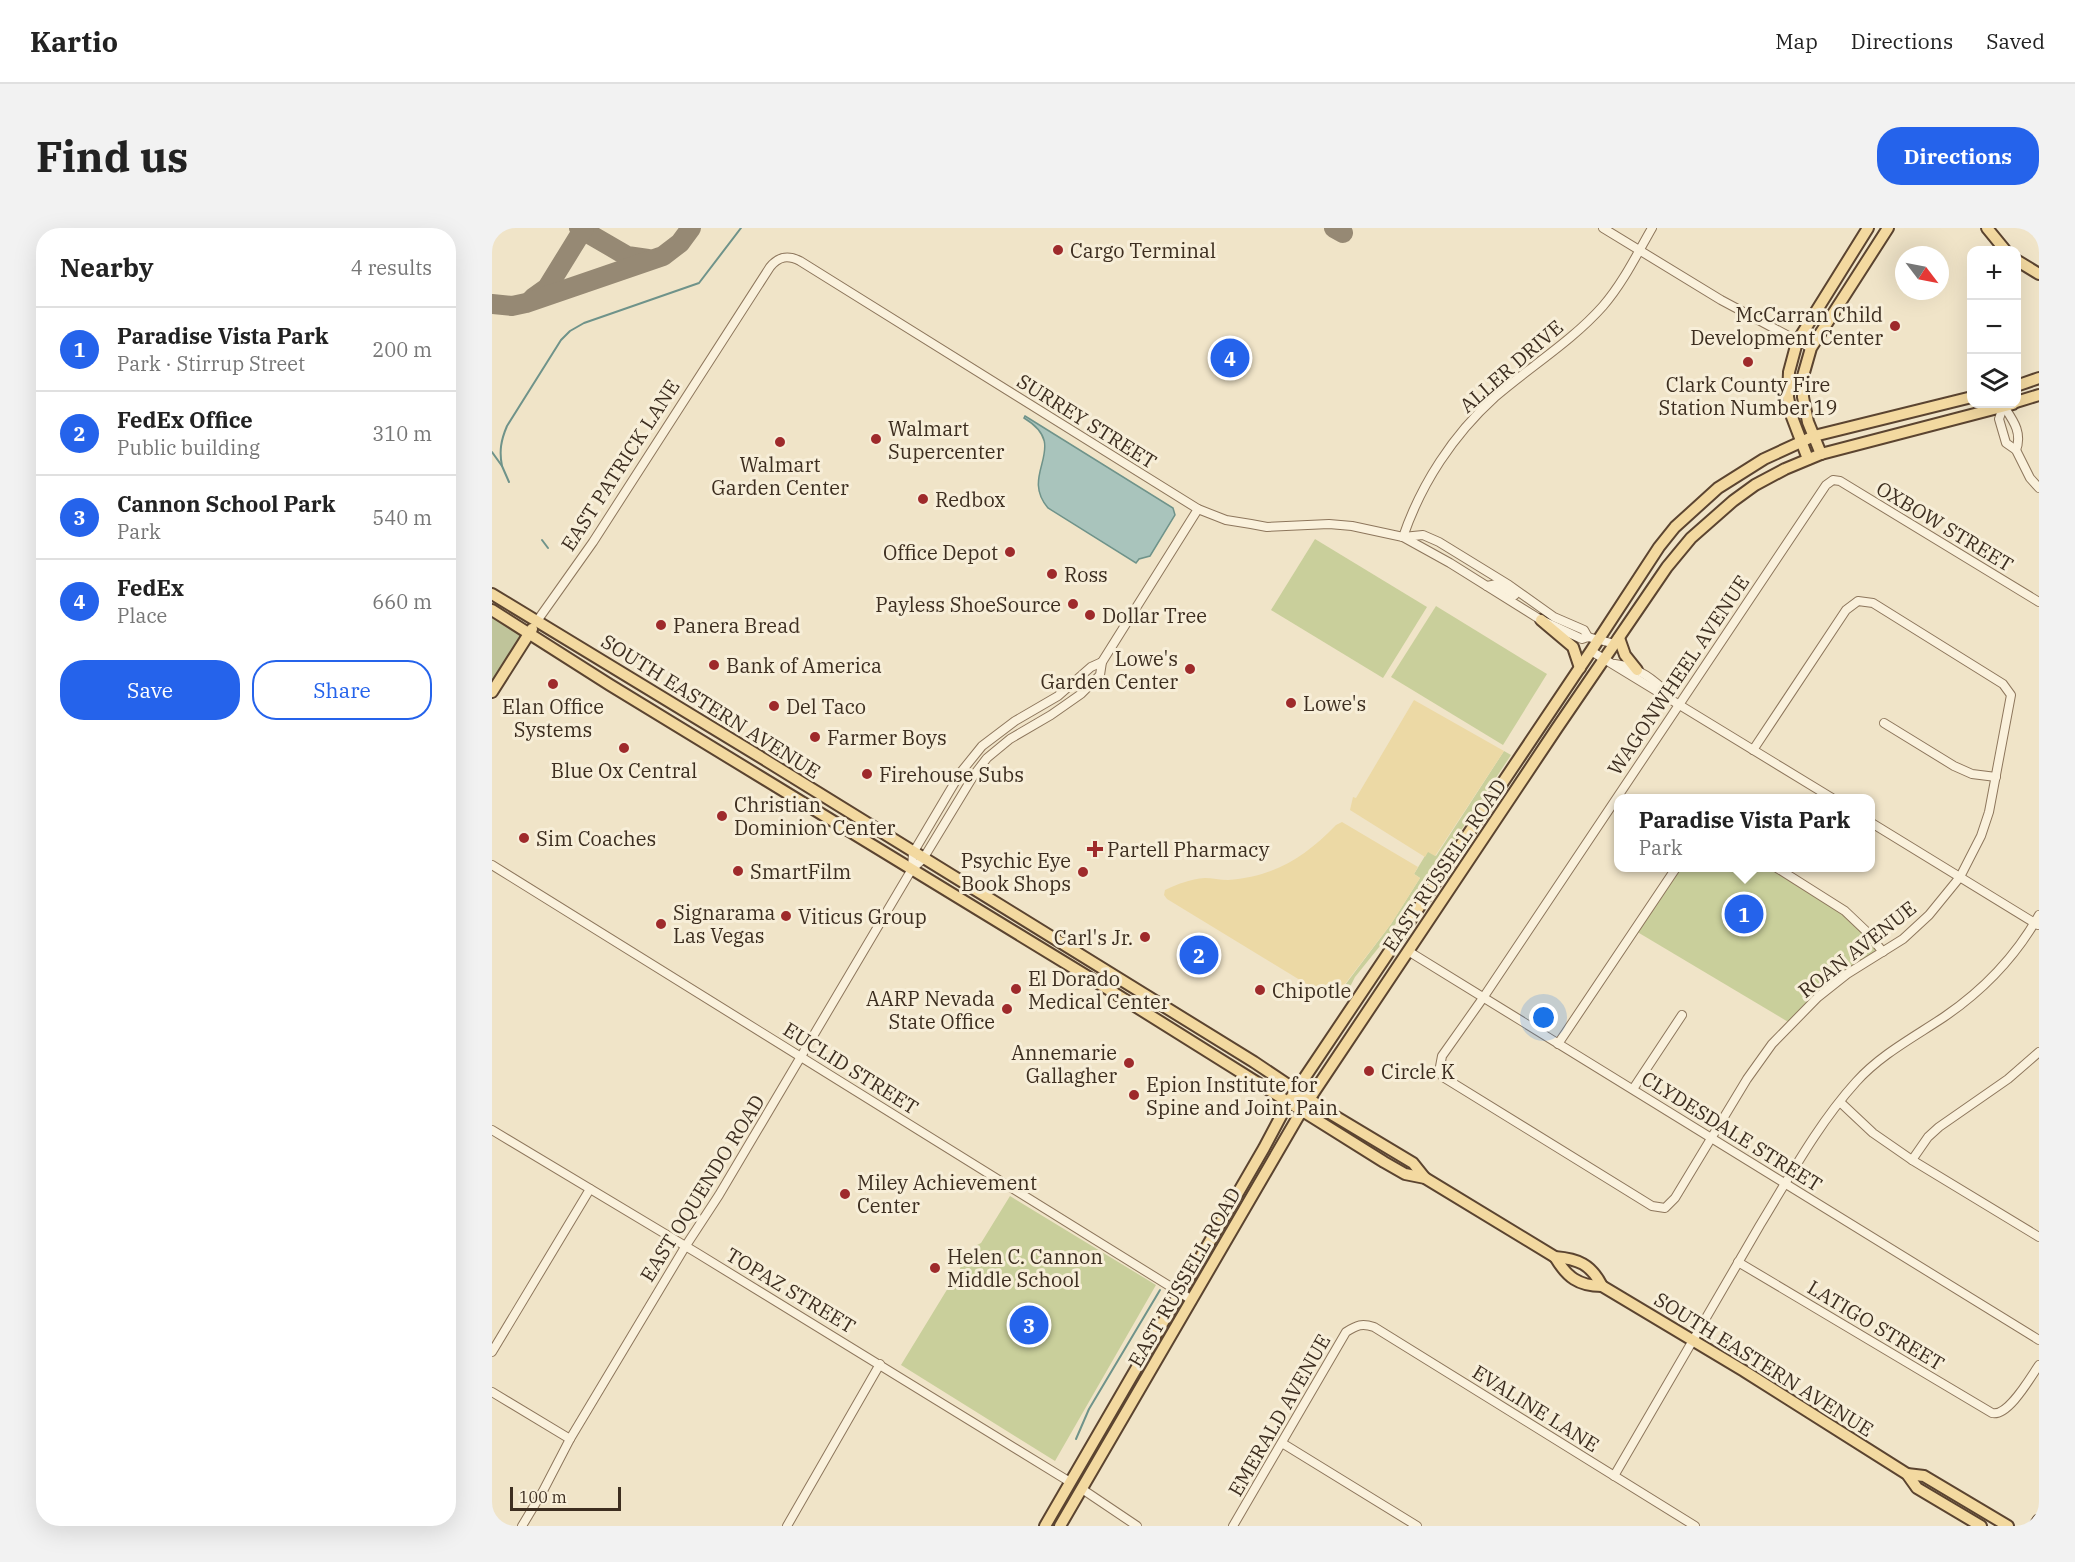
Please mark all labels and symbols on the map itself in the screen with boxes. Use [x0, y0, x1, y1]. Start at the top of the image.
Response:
place label: Cargo Terminal [1070, 237, 1216, 264]
marker: Cargo Terminal [1051, 243, 1065, 257]
north arrow [1895, 246, 1949, 300]
place label: McCarran Child Development Center [1690, 301, 1883, 351]
street label: ALLER DRIVE [1453, 314, 1569, 418]
marker: McCarran Child Development Center [1888, 319, 1902, 333]
pin: 4 [1210, 336, 1250, 380]
marker: Clark County Fire Station Number 19 [1741, 355, 1755, 369]
street label: SURREY STREET [1012, 367, 1162, 475]
place label: Clark County Fire Station Number 19 [1659, 371, 1837, 421]
street label: EAST PATRICK LANE [554, 374, 686, 556]
place label: Walmart Supercenter [888, 415, 1005, 465]
marker: Walmart Supercenter [869, 432, 883, 446]
marker: Walmart Garden Center [773, 435, 787, 449]
place label: Walmart Garden Center [711, 451, 849, 501]
street label: OXBOW STREET [1871, 474, 2019, 578]
place label: Redbox [935, 486, 1006, 513]
marker: Redbox [916, 492, 930, 506]
place label: Office Depot [883, 539, 998, 566]
marker: Office Depot [1003, 545, 1017, 559]
place label: Ross [1064, 561, 1108, 588]
marker: Ross [1045, 567, 1059, 581]
street label: WAGONWHEEL AVENUE [1601, 570, 1755, 780]
place label: Payless ShoeSource [875, 591, 1061, 618]
marker: Payless ShoeSource [1066, 597, 1080, 611]
place label: Dollar Tree [1102, 602, 1207, 629]
marker: Dollar Tree [1083, 608, 1097, 622]
place label: Panera Bread [673, 612, 800, 639]
marker: Panera Bread [654, 618, 668, 632]
street label: SOUTH EASTERN AVENUE [596, 627, 826, 785]
place label: Lowe's Garden Center [1040, 645, 1178, 695]
place label: Bank of America [726, 652, 882, 679]
marker: Bank of America [707, 658, 721, 672]
marker: Lowe's Garden Center [1183, 662, 1197, 676]
marker: Elan Office Systems [546, 677, 560, 691]
place label: Lowe's [1303, 690, 1366, 717]
place label: Elan Office Systems [502, 693, 604, 743]
place label: Del Taco [786, 693, 866, 720]
marker: Lowe's [1284, 696, 1298, 710]
marker: Del Taco [767, 699, 781, 713]
place label: Farmer Boys [827, 724, 947, 751]
marker: Farmer Boys [808, 730, 822, 744]
marker: Blue Ox Central [617, 741, 631, 755]
place label: Blue Ox Central [551, 757, 697, 784]
place label: Firehouse Subs [879, 761, 1024, 788]
marker: Firehouse Subs [860, 767, 874, 781]
street label: EAST RUSSELL ROAD [1376, 773, 1512, 957]
place label: Christian Dominion Center [734, 791, 896, 841]
marker: Christian Dominion Center [715, 809, 729, 823]
place label: Sim Coaches [536, 825, 656, 852]
marker: Sim Coaches [517, 831, 531, 845]
place label: Partell Pharmacy [1107, 836, 1270, 863]
marker: Partell Pharmacy [1088, 842, 1102, 856]
place label: Psychic Eye Book Shops [961, 847, 1071, 897]
place label: SmartFilm [750, 858, 851, 885]
marker: SmartFilm [731, 864, 745, 878]
marker: Psychic Eye Book Shops [1076, 865, 1090, 879]
pin: 1 [1724, 892, 1764, 936]
street label: ROAN AVENUE [1792, 894, 1922, 1004]
place label: Signarama Las Vegas [673, 899, 775, 949]
place label: Viticus Group [798, 903, 927, 930]
marker: Viticus Group [779, 909, 793, 923]
marker: Signarama Las Vegas [654, 917, 668, 931]
place label: Carl's Jr. [1054, 924, 1133, 951]
marker: Carl's Jr. [1138, 930, 1152, 944]
pin: 2 [1180, 932, 1218, 978]
place label: El Dorado Medical Center [1028, 965, 1170, 1015]
place label: Chipotle [1272, 977, 1351, 1004]
marker: El Dorado Medical Center [1009, 982, 1023, 996]
marker: Chipotle [1253, 983, 1267, 997]
place label: AARP Nevada State Office [866, 985, 995, 1035]
marker: AARP Nevada State Office [1000, 1002, 1014, 1016]
your location [1529, 1003, 1558, 1032]
street label: EUCLID STREET [778, 1016, 924, 1120]
place label: Annemarie Gallagher [1011, 1039, 1117, 1089]
marker: Annemarie Gallagher [1122, 1056, 1136, 1070]
place label: Circle K [1381, 1058, 1455, 1085]
marker: Circle K [1362, 1064, 1376, 1078]
street label: CLYDESDALE STREET [1637, 1064, 1827, 1198]
place label: Epion Institute for Spine and Joint Pain [1146, 1071, 1338, 1121]
marker: Epion Institute for Spine and Joint Pain [1127, 1088, 1141, 1102]
street label: EAST OQUENDO ROAD [633, 1089, 771, 1287]
place label: Miley Achievement Center [857, 1169, 1037, 1219]
street label: EAST RUSSELL ROAD [1122, 1182, 1246, 1372]
marker: Miley Achievement Center [838, 1187, 852, 1201]
street label: TOPAZ STREET [721, 1241, 861, 1339]
place label: Helen C. Cannon Middle School [947, 1243, 1103, 1293]
marker: Helen C. Cannon Middle School [928, 1261, 942, 1275]
street label: LATIGO STREET [1803, 1273, 1949, 1377]
street label: SOUTH EASTERN AVENUE [1649, 1285, 1879, 1443]
pin: 3 [1010, 1302, 1048, 1348]
street label: EMERALD AVENUE [1222, 1329, 1336, 1501]
street label: EVALINE LANE [1468, 1358, 1604, 1458]
scale bar [510, 1484, 621, 1512]

